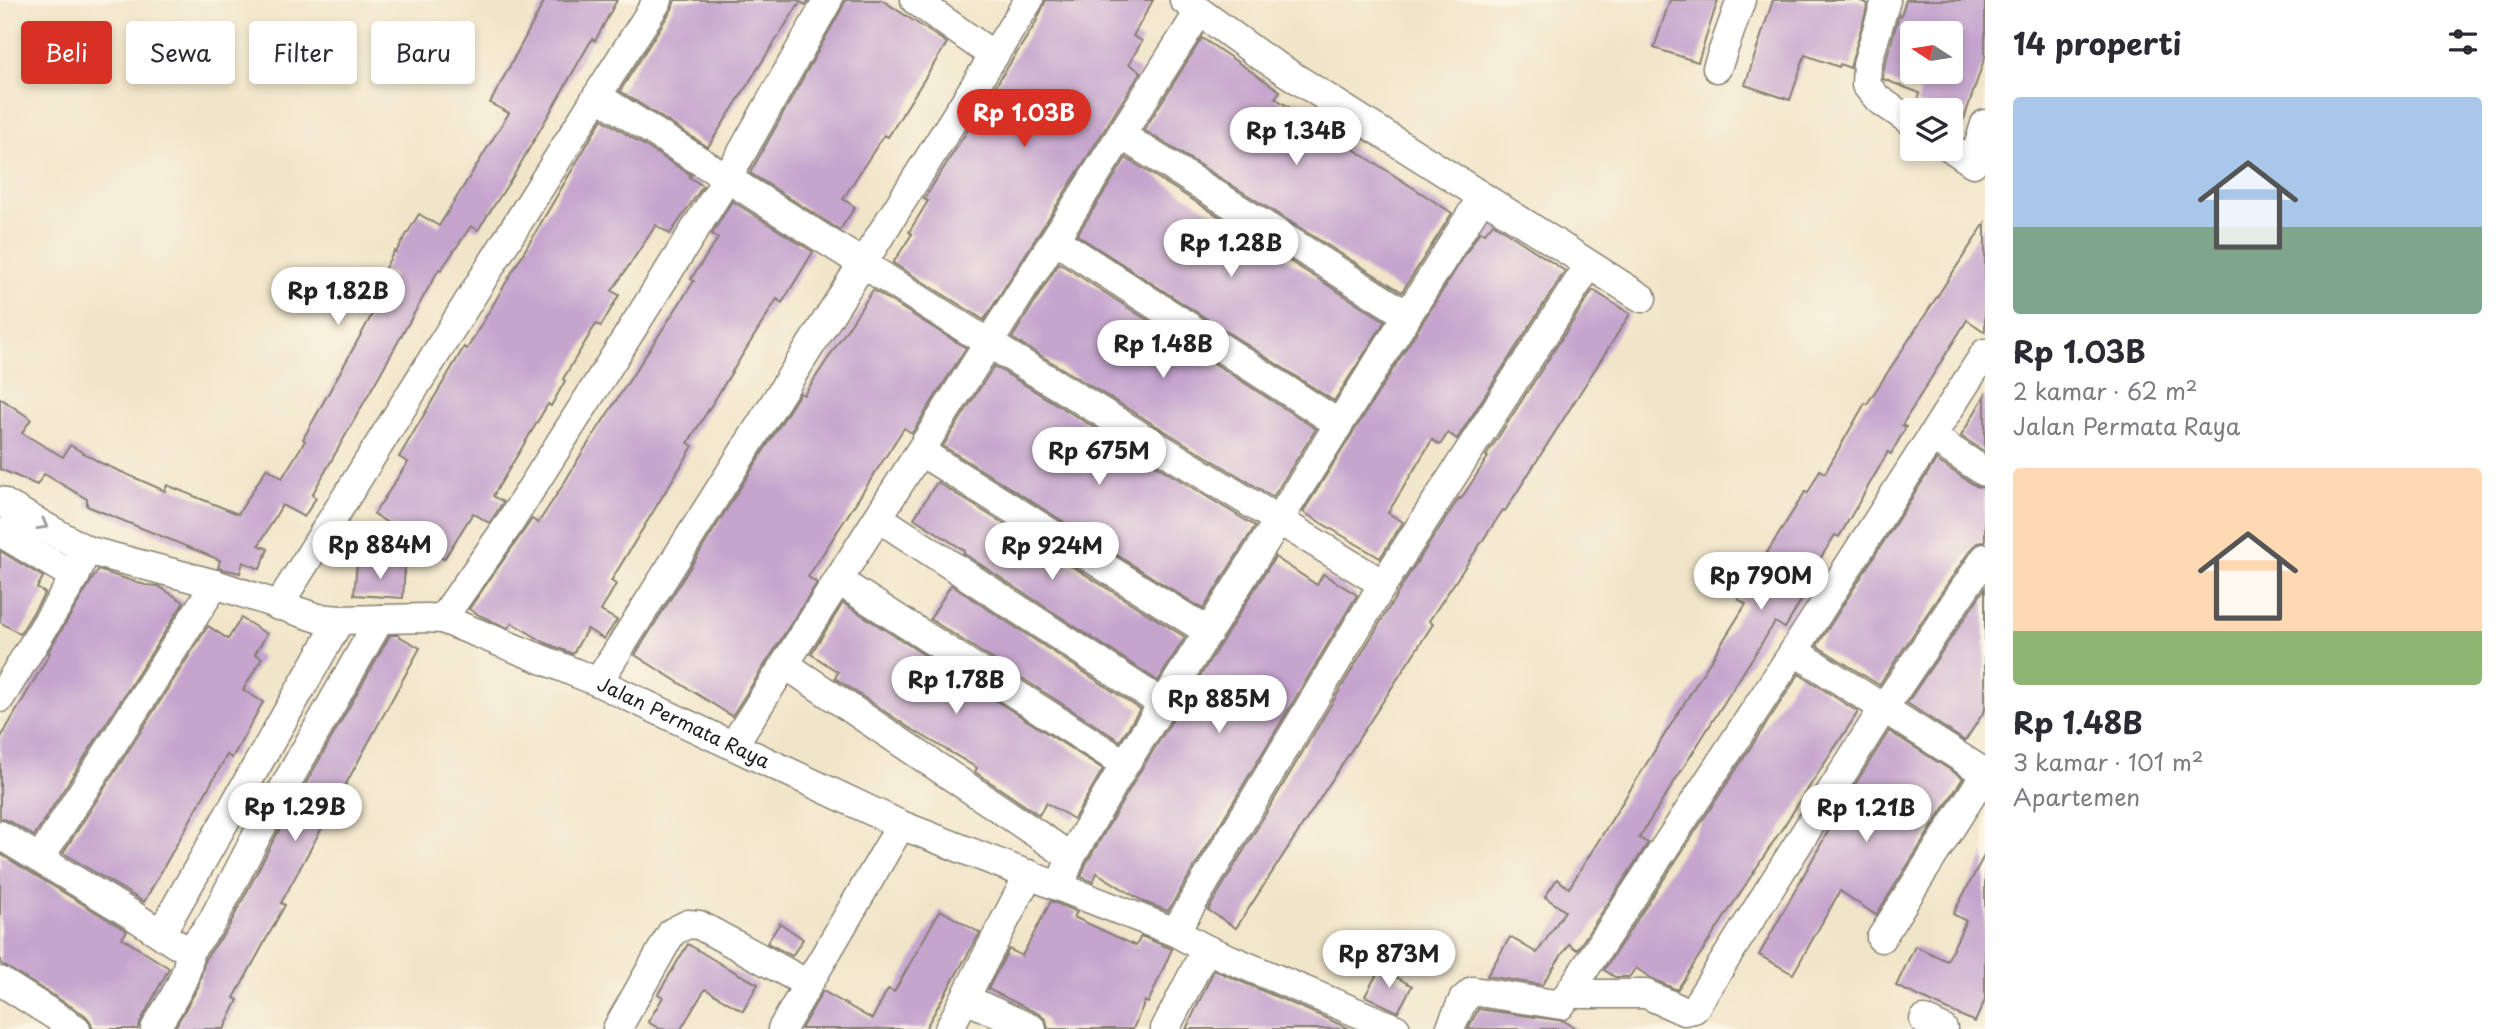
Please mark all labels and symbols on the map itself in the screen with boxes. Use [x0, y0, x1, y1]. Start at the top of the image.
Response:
north arrow [1900, 21, 1964, 84]
pin: Rp 1.03B [952, 90, 1096, 149]
pin: Rp 1.34B [1224, 108, 1368, 167]
pin: Rp 1.28B [1159, 219, 1303, 279]
pin: Rp 1.82B [266, 268, 410, 327]
pin: Rp 1.48B [1091, 320, 1235, 380]
pin: Rp 675M [1034, 428, 1164, 487]
one-way arrow [36, 517, 48, 531]
pin: Rp 884M [315, 522, 445, 581]
pin: Rp 924M [987, 522, 1117, 582]
pin: Rp 790M [1696, 552, 1826, 612]
pin: Rp 1.78B [884, 656, 1028, 716]
street label: Jalan Permata Raya [593, 669, 775, 774]
pin: Rp 885M [1154, 676, 1284, 735]
pin: Rp 1.29B [223, 784, 367, 843]
pin: Rp 1.21B [1794, 784, 1938, 844]
pin: Rp 873M [1324, 930, 1454, 990]

